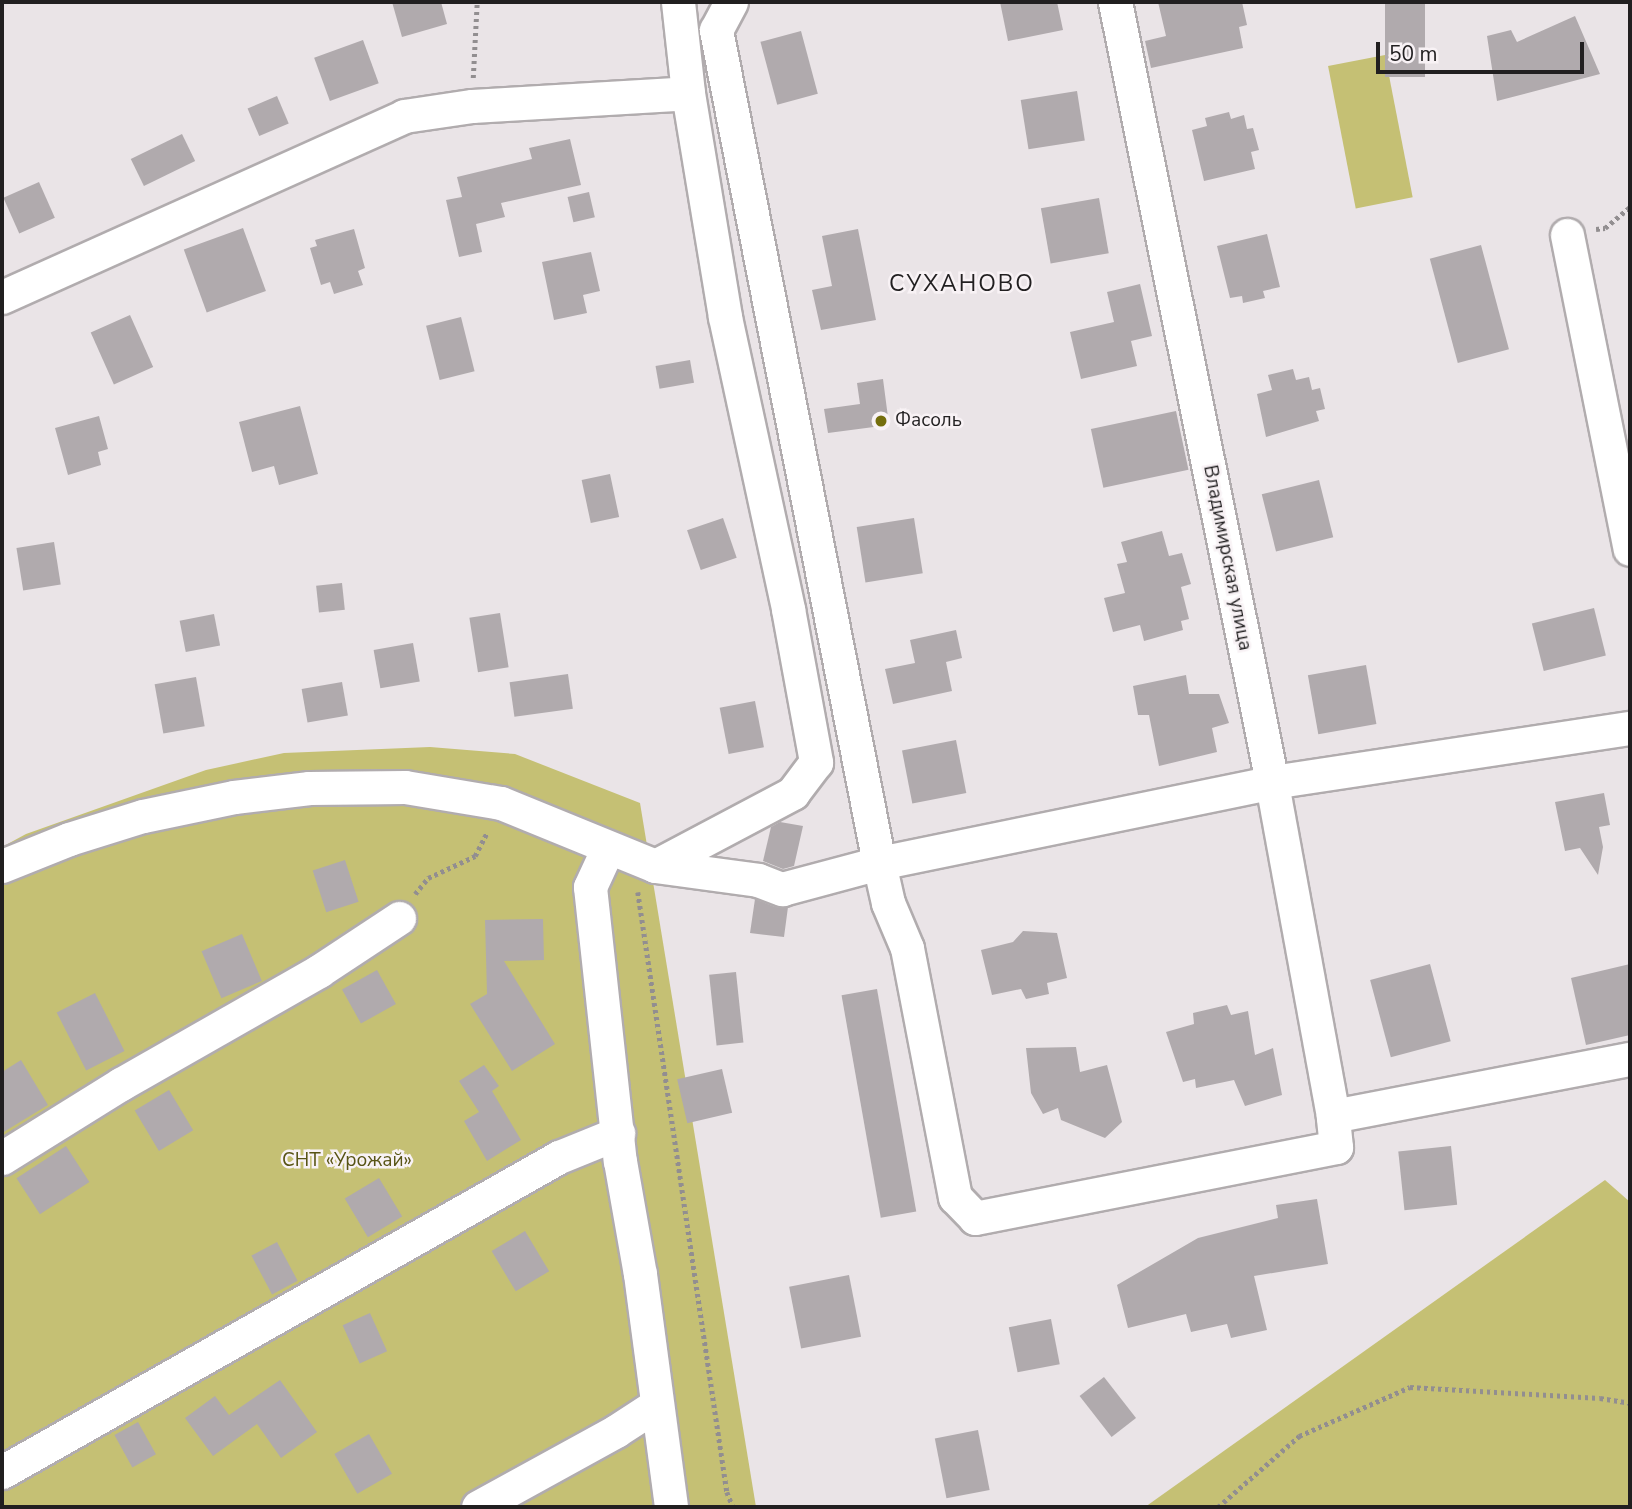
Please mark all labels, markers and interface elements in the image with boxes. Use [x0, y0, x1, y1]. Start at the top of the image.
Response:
scale bar [1380, 28, 1588, 72]
text: 50 m [1389, 40, 1438, 68]
district label: СУХАНОВО [890, 270, 1034, 298]
place label: Фасоль [895, 410, 962, 432]
marker: Фасоль [873, 413, 889, 429]
street label: Владимирская улица [1198, 463, 1256, 653]
park label: СНТ «Урожай» [282, 1150, 412, 1172]

